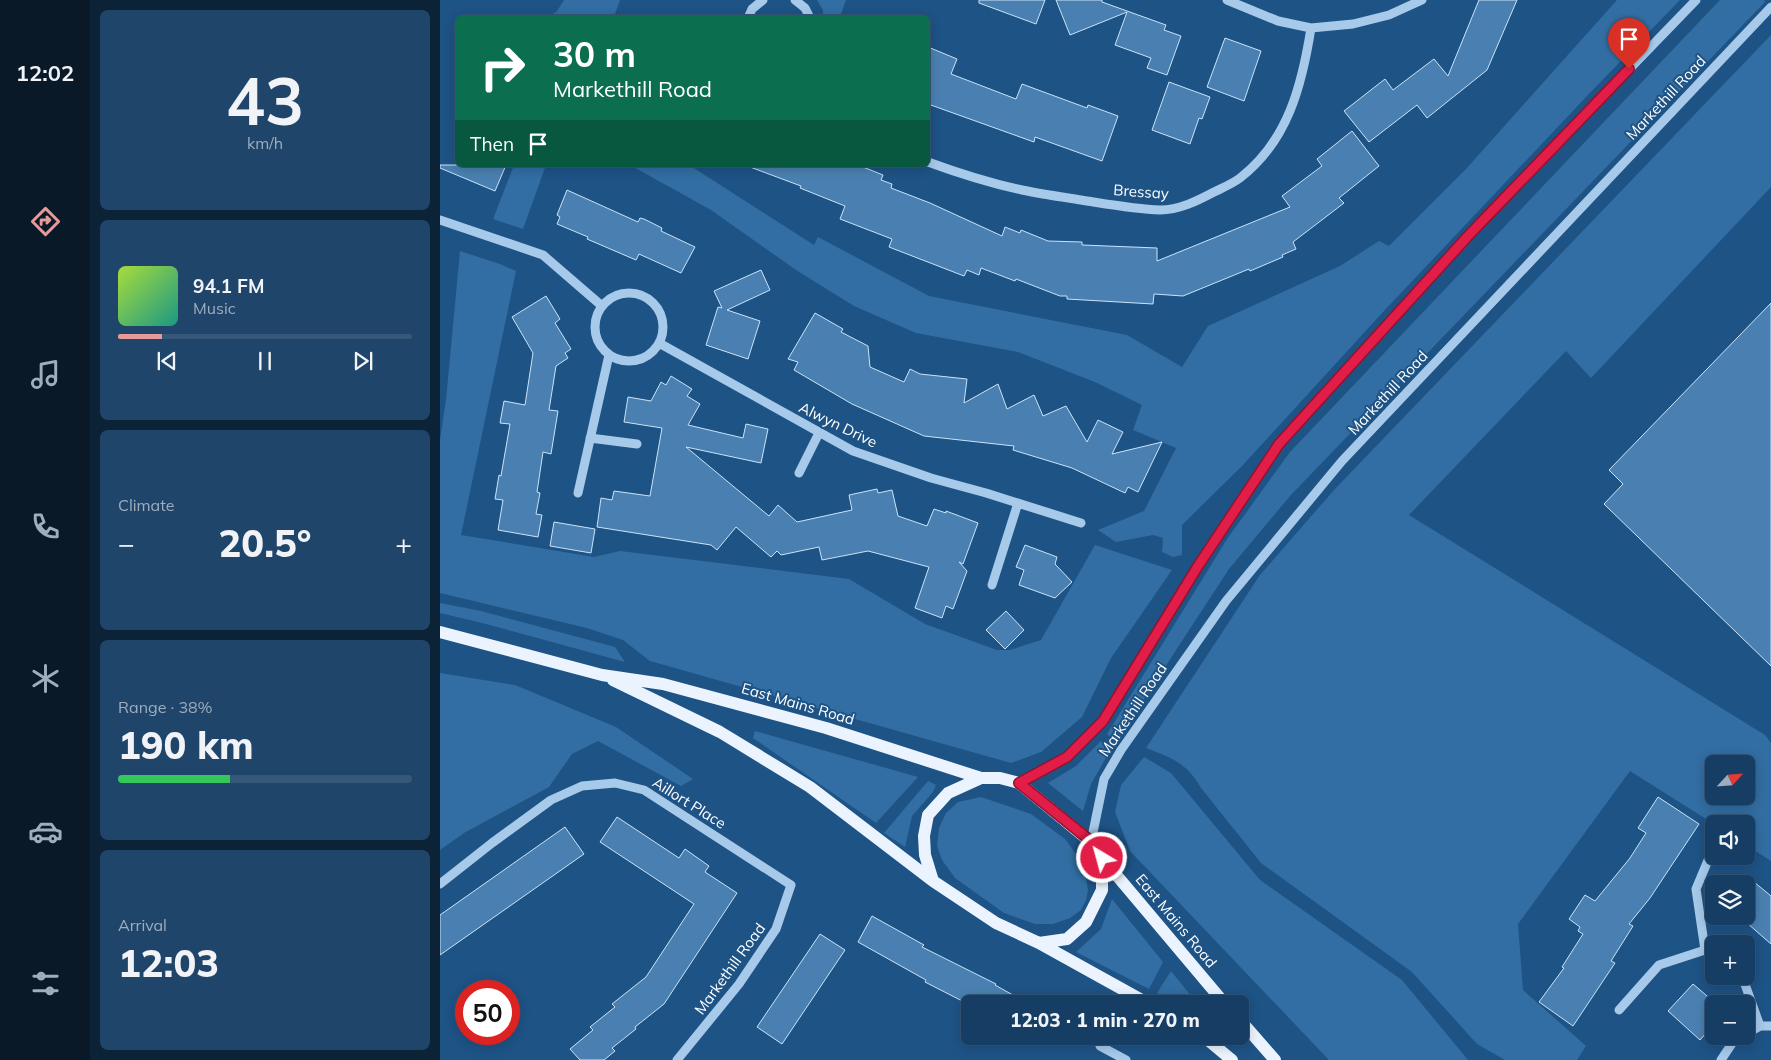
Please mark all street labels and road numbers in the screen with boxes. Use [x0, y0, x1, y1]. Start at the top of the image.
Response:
street label: Markethill Road [1622, 52, 1710, 144]
street label: Bressay [1113, 180, 1169, 203]
street label: Markethill Road [1344, 347, 1432, 439]
street label: Alwyn Drive [796, 397, 880, 452]
street label: Markethill Road [1094, 659, 1171, 760]
street label: East Mains Road [739, 678, 857, 729]
street label: Aillort Place [649, 773, 730, 833]
street label: East Mains Road [1132, 870, 1221, 971]
street label: Markethill Road [690, 919, 769, 1018]

